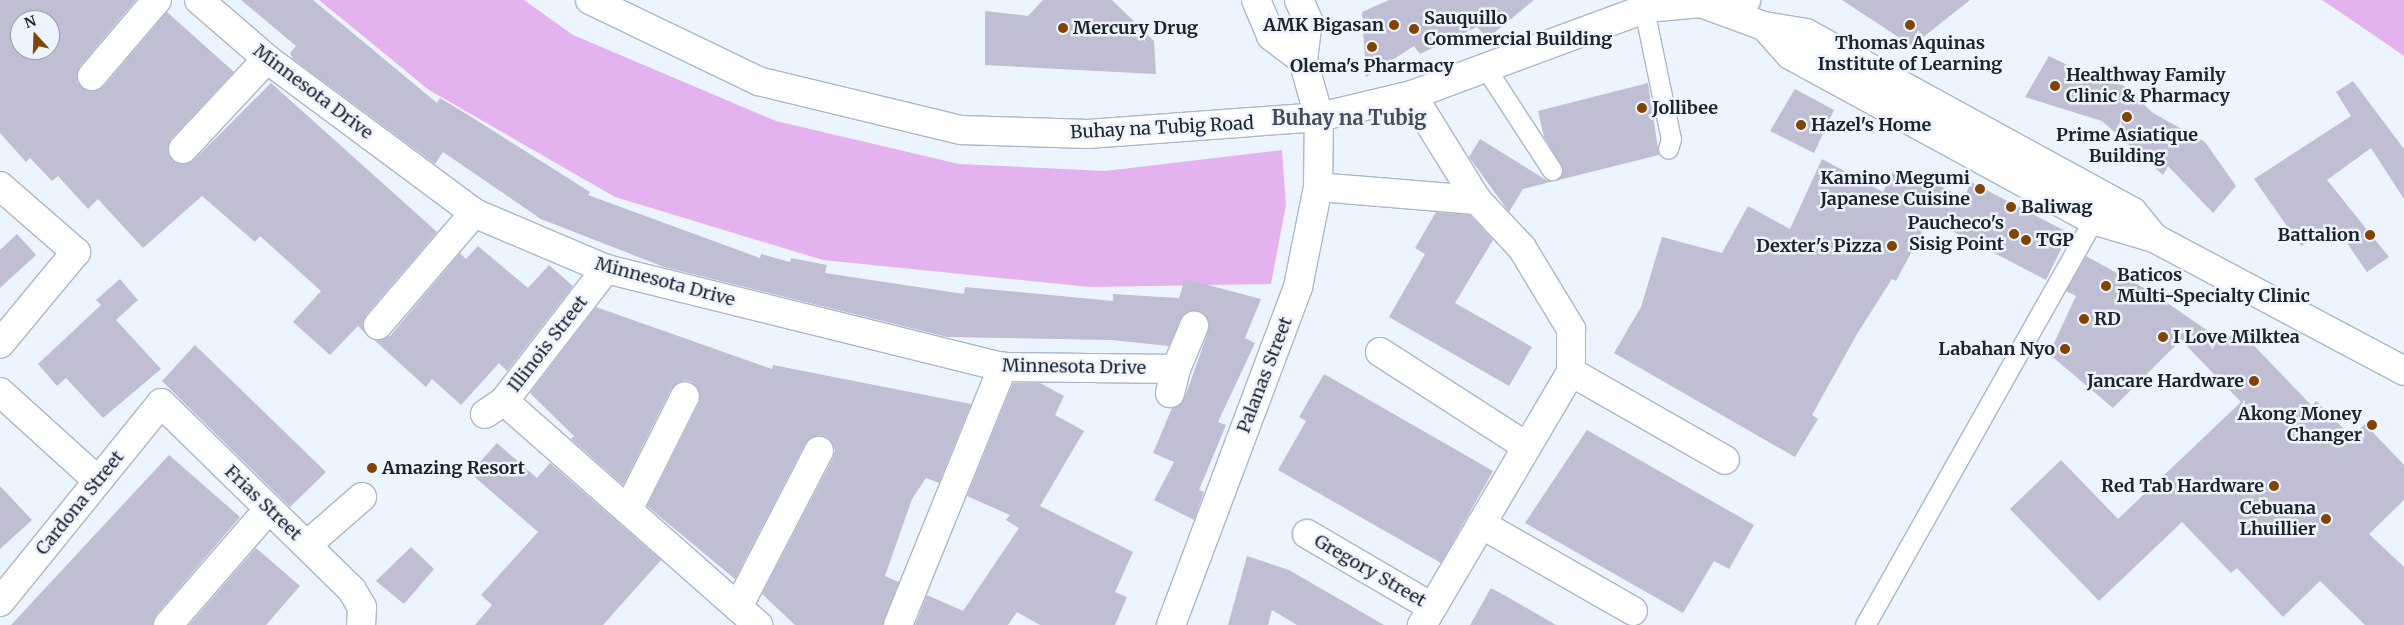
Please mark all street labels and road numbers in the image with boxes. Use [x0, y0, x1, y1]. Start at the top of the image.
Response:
street label: Minnesota Drive [249, 40, 377, 144]
street label: Buhay na Tubig Road [1070, 112, 1254, 144]
street label: Minnesota Drive [593, 253, 737, 311]
street label: Illinois Street [504, 291, 592, 397]
street label: Palanas Street [1233, 314, 1297, 436]
street label: Minnesota Drive [1002, 355, 1146, 379]
street label: Cardona Street [31, 447, 129, 559]
street label: Frias Street [220, 461, 306, 545]
street label: Gregory Street [1310, 530, 1430, 612]

